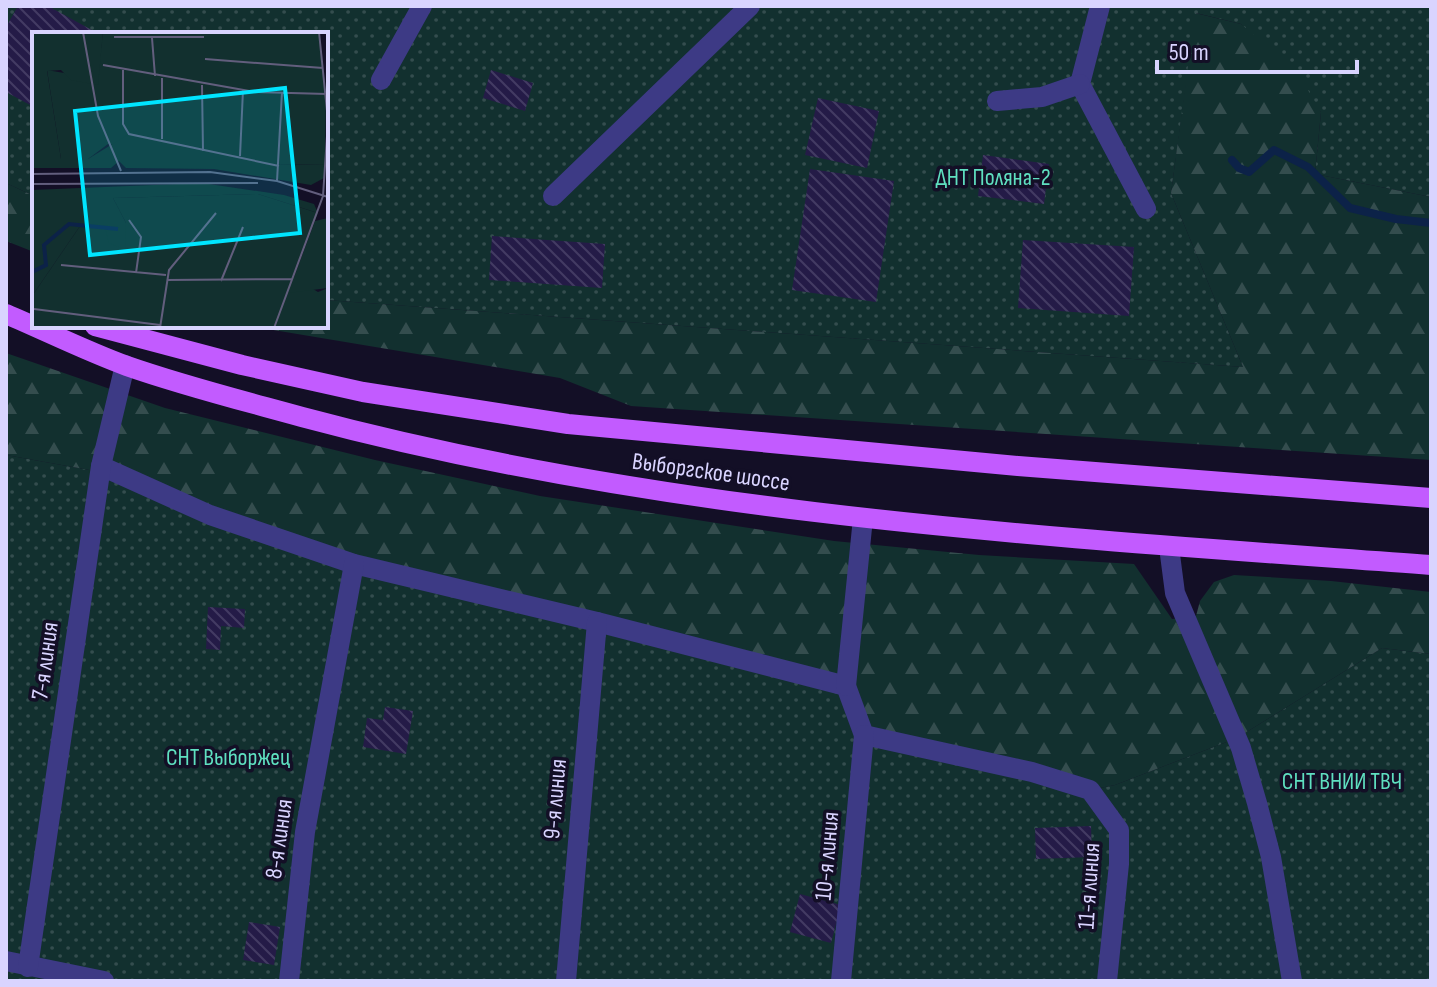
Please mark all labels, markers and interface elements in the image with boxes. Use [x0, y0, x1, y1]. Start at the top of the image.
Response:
scale bar [1157, 24, 1357, 74]
inset map [32, 32, 328, 328]
text: 50 m [1169, 38, 1209, 67]
park label: ДНТ Поляна-2 [935, 163, 1051, 192]
street label: Выборгское шоссе [630, 447, 792, 497]
street label: 7-я линия [25, 620, 65, 702]
park label: СНТ Выборжец [166, 743, 290, 772]
street label: 9-я линия [537, 758, 573, 840]
park label: СНТ ВНИИ ТВЧ [1282, 767, 1402, 796]
street label: 8-я линия [259, 797, 299, 881]
street label: 10-я линия [809, 810, 845, 902]
street label: 11-я линия [1072, 842, 1106, 930]

